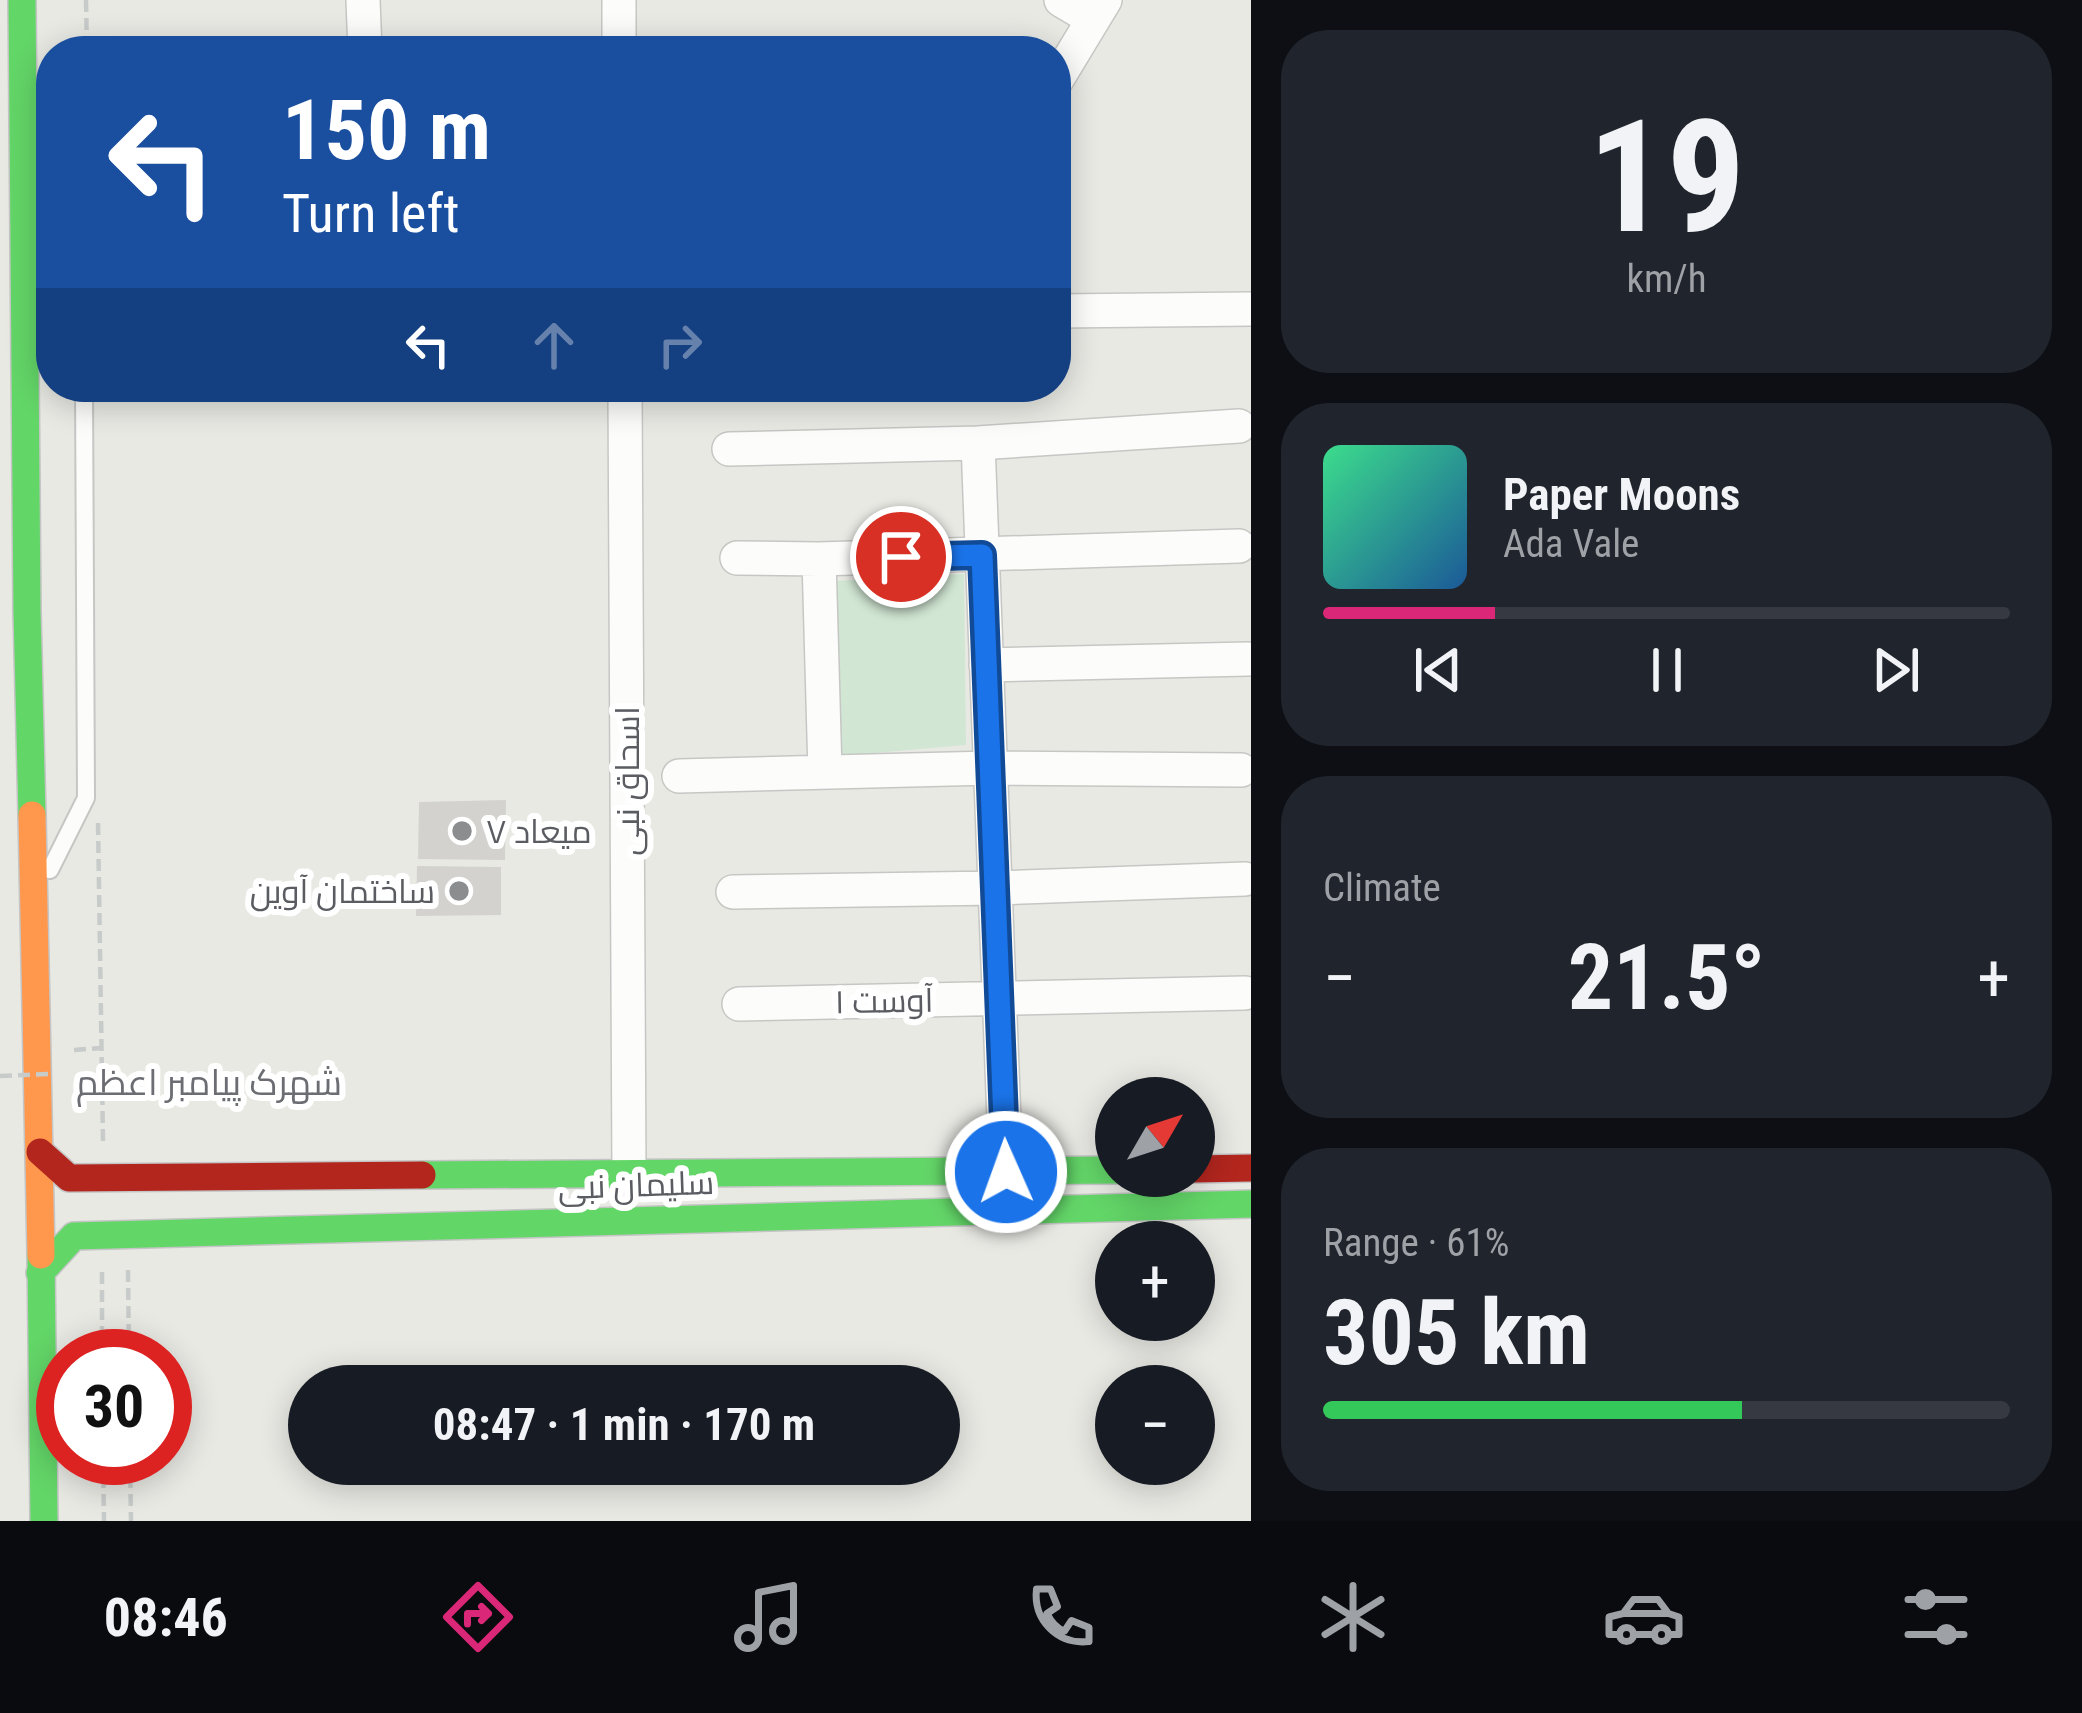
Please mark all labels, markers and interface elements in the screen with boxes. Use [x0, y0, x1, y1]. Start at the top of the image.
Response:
text: 150 m [282, 81, 491, 180]
icon: left [84, 84, 240, 240]
text: 19 [1588, 86, 1745, 269]
text: Turn left [282, 182, 459, 245]
text: km/h [1626, 256, 1707, 302]
icon: left [395, 312, 461, 378]
icon: ahead [521, 312, 587, 378]
icon: right [647, 312, 713, 378]
text: Paper Moons [1503, 468, 1740, 521]
pin [850, 506, 952, 608]
text: Ada Vale [1503, 521, 1639, 567]
icon: arrive [868, 524, 934, 590]
icon: previous [1405, 637, 1471, 703]
icon: pause [1634, 637, 1700, 703]
icon: next [1863, 637, 1929, 703]
street label: اسحاق نبی [608, 706, 648, 856]
place label: میعاد ۷ [486, 812, 592, 851]
marker: میعاد ۷ [449, 818, 475, 844]
text: Climate [1323, 865, 1441, 911]
place label: ساختمان آوین [250, 872, 435, 912]
marker: ساختمان آوین [446, 878, 472, 904]
text: 21.5° [1568, 926, 1765, 1031]
text: − [1323, 940, 1356, 1017]
text: + [1977, 940, 2010, 1017]
street label: آوست ١ [834, 981, 934, 1021]
district label: شهرک پیامبر اعظم [76, 1062, 342, 1107]
north arrow [1095, 1077, 1215, 1197]
map controls [1095, 1077, 1215, 1485]
position arrow [943, 1109, 1069, 1235]
street label: سلیمان نبی [557, 1163, 715, 1208]
text: Range · 61% [1323, 1220, 1509, 1266]
button: + [1095, 1221, 1215, 1341]
text: 305 km [1323, 1281, 1590, 1386]
speed limit sign: 30 [36, 1329, 192, 1485]
button: − [1095, 1365, 1215, 1485]
text: 08:47 · 1 min · 170 m [433, 1398, 815, 1451]
icon: directions [436, 1575, 520, 1659]
icon: music [727, 1575, 811, 1659]
icon: phone [1019, 1575, 1103, 1659]
icon: climate [1311, 1575, 1395, 1659]
icon: car [1602, 1575, 1686, 1659]
icon: filters [1894, 1575, 1978, 1659]
text: 08:46 [104, 1586, 228, 1649]

